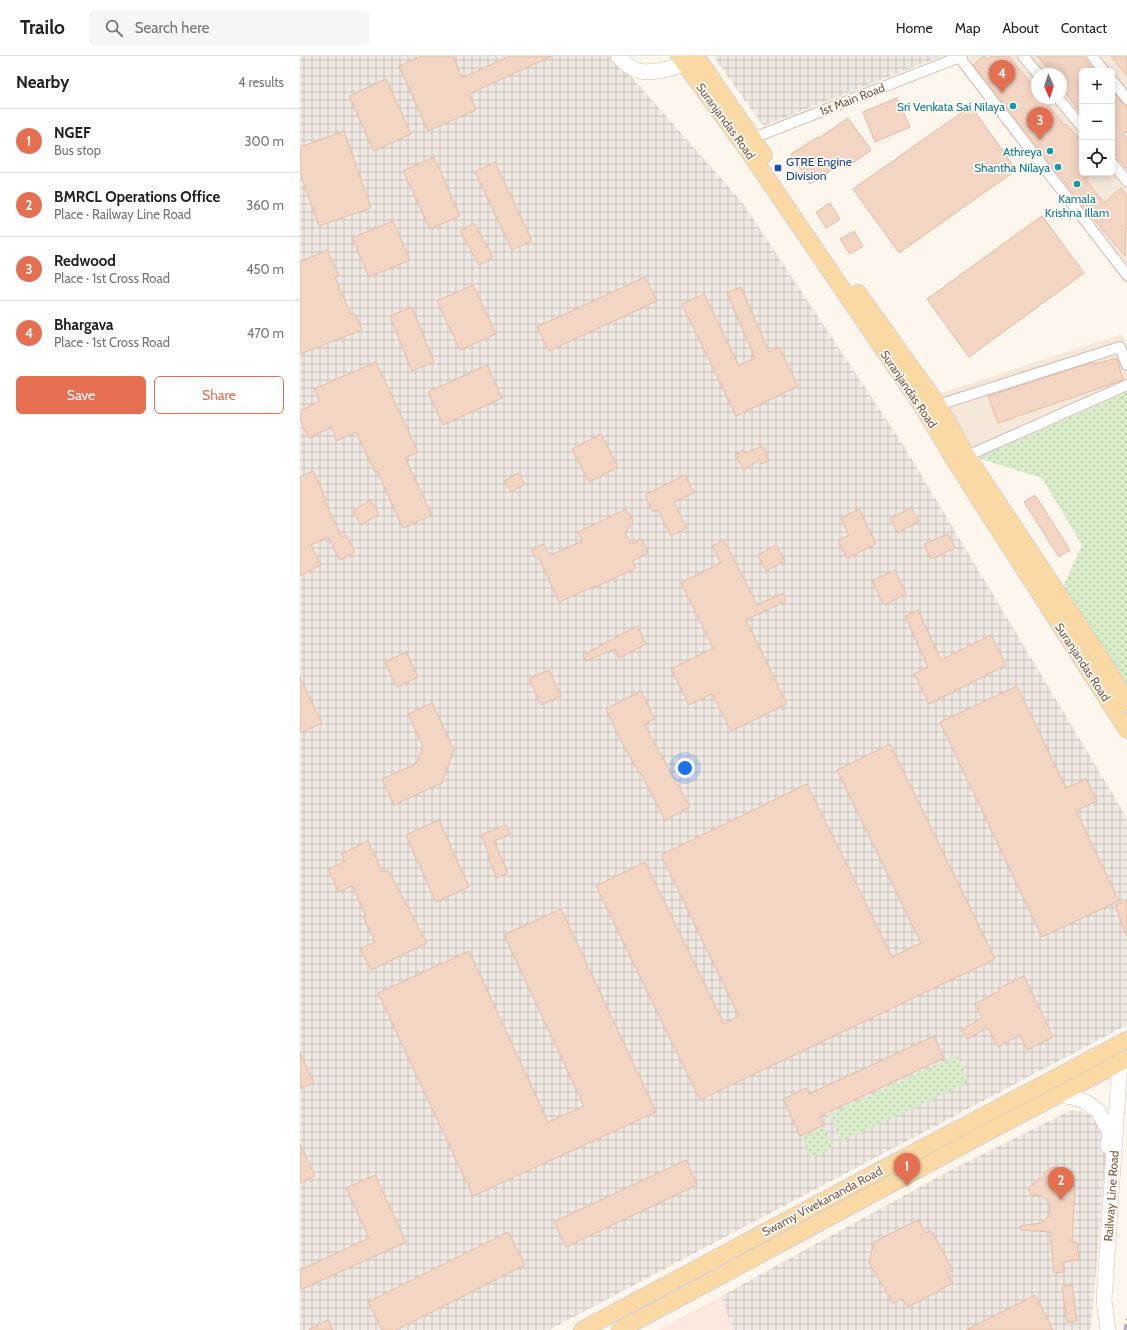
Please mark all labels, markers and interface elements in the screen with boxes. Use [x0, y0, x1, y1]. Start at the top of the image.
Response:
search box [89, 10, 369, 46]
text: Trailo [20, 16, 65, 39]
icon: search [103, 17, 125, 39]
text: Search here [135, 19, 209, 37]
text: Home [896, 19, 933, 37]
text: Map [955, 19, 980, 37]
text: About [1002, 19, 1039, 37]
text: Contact [1061, 19, 1107, 37]
pin: 4 [989, 60, 1015, 93]
north arrow [1031, 68, 1067, 104]
map controls [1079, 68, 1115, 176]
button: + [1079, 68, 1115, 104]
text: Nearby [16, 72, 69, 92]
text: 4 results [238, 74, 284, 90]
street label: Suranjandas Road [693, 80, 759, 162]
street label: 1st Main Road [817, 80, 887, 118]
place label: Sri Venkata Sai Nilaya [897, 99, 1005, 114]
marker: Sri Venkata Sai Nilaya [1008, 101, 1018, 111]
button: − [1079, 104, 1115, 140]
pin: 3 [1027, 107, 1053, 140]
text: NGEF [54, 124, 91, 142]
text: 1 [27, 133, 31, 149]
text: 300 m [244, 133, 284, 149]
button: locate [1079, 140, 1115, 176]
text: Bus stop [54, 142, 101, 158]
place label: Athreya [1003, 144, 1042, 159]
marker: Athreya [1045, 146, 1055, 156]
place label: GTRE Engine Division [786, 154, 852, 183]
place label: Shantha Nilaya [974, 160, 1050, 175]
marker: Shantha Nilaya [1053, 162, 1063, 172]
marker: GTRE Engine Division [773, 163, 783, 173]
marker: Kamala Krishna Illam [1072, 179, 1082, 189]
text: BMRCL Operations Office [54, 188, 220, 206]
place label: Kamala Krishna Illam [1045, 191, 1109, 220]
text: 2 [26, 197, 32, 213]
text: 360 m [246, 197, 284, 213]
text: Place · Railway Line Road [54, 206, 191, 222]
text: Redwood [54, 252, 116, 270]
text: 3 [25, 261, 33, 277]
text: 450 m [246, 261, 284, 277]
text: Place · 1st Cross Road [54, 270, 170, 286]
text: Bhargava [54, 316, 113, 334]
text: 4 [25, 325, 33, 341]
text: 470 m [247, 325, 284, 341]
text: Place · 1st Cross Road [54, 334, 170, 350]
street label: Suranjandas Road [877, 347, 941, 431]
button: Save [16, 376, 146, 414]
button: Share [154, 376, 284, 414]
street label: Suranjandas Road [1052, 620, 1114, 704]
your location [675, 758, 695, 778]
street label: Railway Line Road [1100, 1150, 1122, 1242]
pin: 1 [894, 1153, 920, 1186]
street label: Swamy Vivekananda Road [759, 1163, 885, 1239]
pin: 2 [1048, 1167, 1074, 1200]

